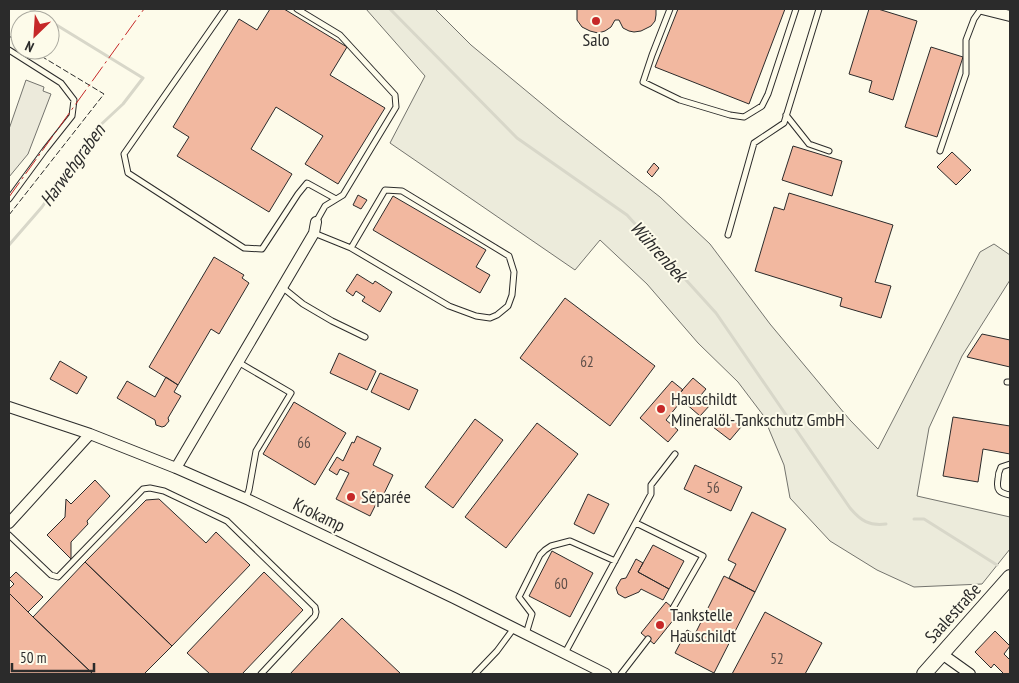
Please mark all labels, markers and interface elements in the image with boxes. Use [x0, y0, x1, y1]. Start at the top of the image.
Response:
north arrow [10, 10, 60, 60]
marker: Salo [590, 15, 602, 27]
place label: Salo [583, 28, 610, 51]
text: N [22, 37, 37, 57]
water label: Harwehgraben [34, 118, 111, 211]
water label: Wührenbek [625, 216, 694, 288]
house number: 62 [580, 352, 594, 371]
place label: Hauschildt Mineralöl-Tankschutz GmbH [671, 387, 845, 431]
marker: Hauschildt Mineralöl-Tankschutz GmbH [655, 403, 667, 415]
house number: 66 [297, 433, 311, 452]
house number: 56 [706, 478, 720, 497]
place label: Séparée [361, 485, 411, 508]
marker: Séparée [345, 491, 357, 503]
street label: Krokamp [289, 492, 349, 537]
house number: 60 [554, 574, 568, 593]
street label: Saalestraße [920, 578, 986, 648]
place label: Tankstelle Hauschildt [670, 603, 736, 647]
marker: Tankstelle Hauschildt [654, 619, 666, 631]
scale bar [12, 640, 95, 672]
text: 50 m [20, 648, 46, 667]
house number: 52 [770, 649, 784, 668]

